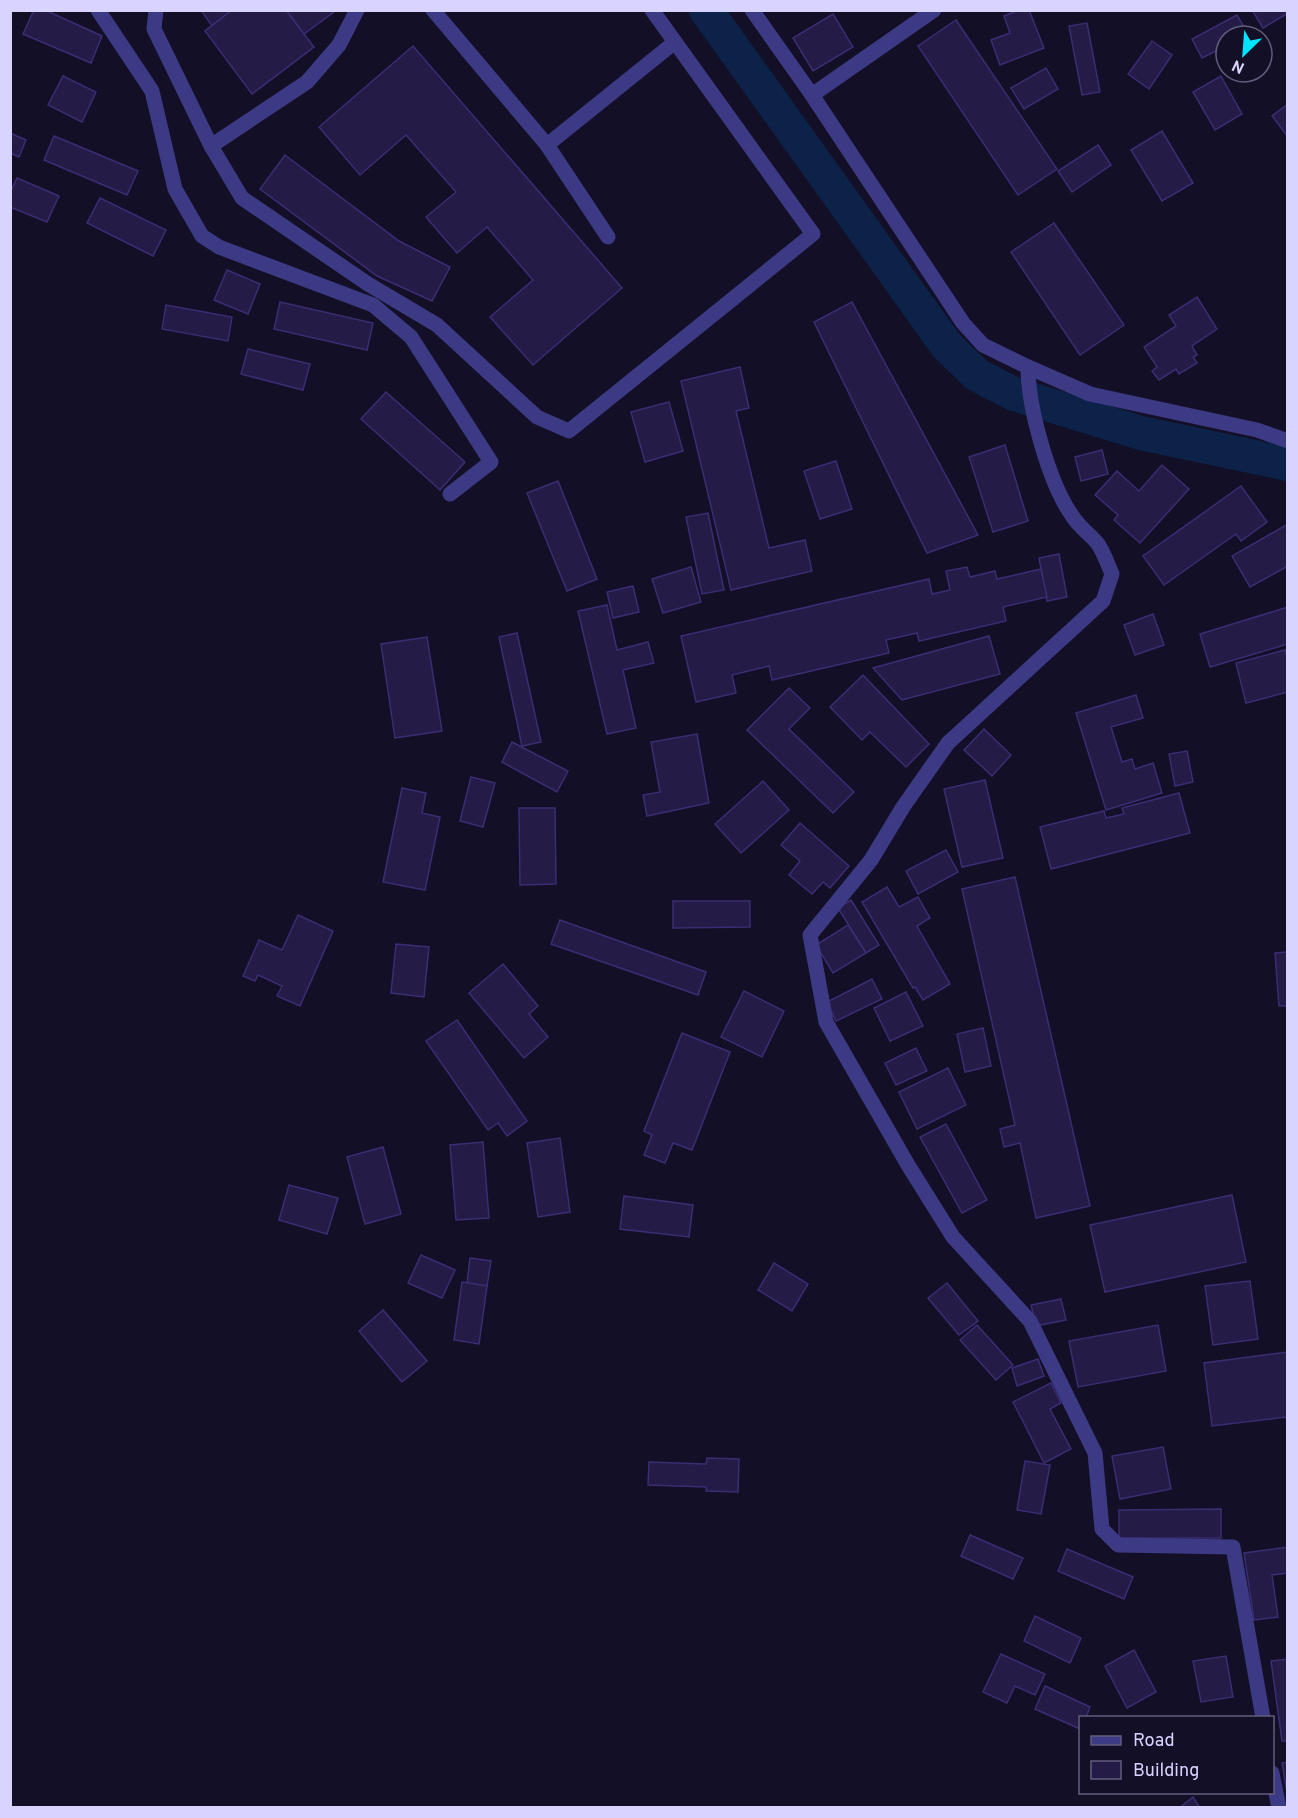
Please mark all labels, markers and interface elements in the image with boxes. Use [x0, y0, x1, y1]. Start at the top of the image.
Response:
north arrow [1214, 24, 1274, 84]
text: N [1229, 54, 1248, 77]
legend [1079, 1716, 1274, 1794]
text: Road [1133, 1730, 1175, 1753]
text: Building [1133, 1760, 1199, 1783]

